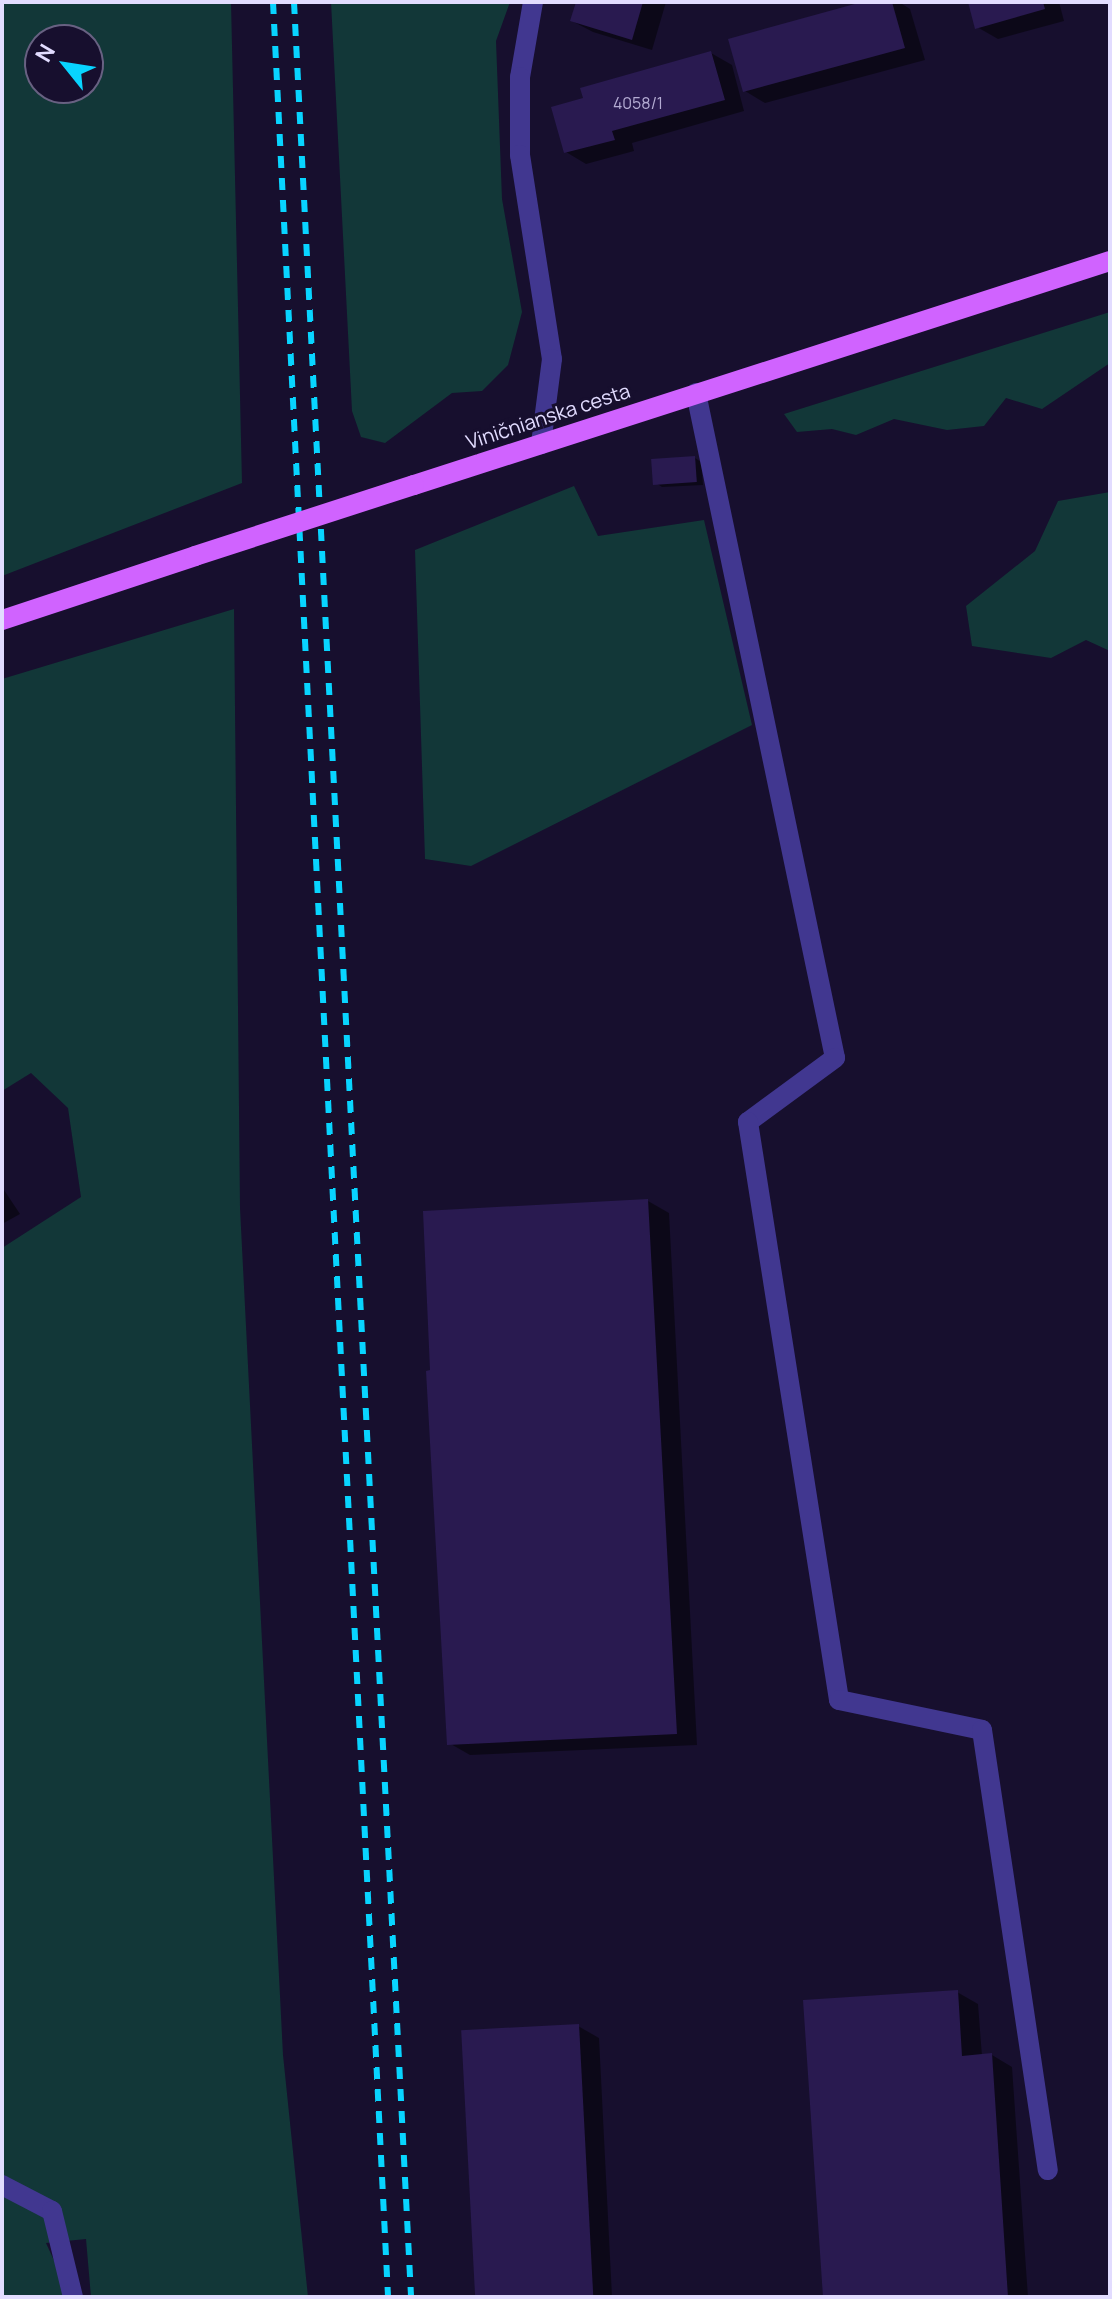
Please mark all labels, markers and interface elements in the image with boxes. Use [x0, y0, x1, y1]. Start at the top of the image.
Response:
north arrow [24, 24, 104, 104]
text: N [28, 39, 62, 67]
house number: 4058/1 [613, 93, 663, 113]
street label: Viničnianska cesta [463, 378, 633, 454]

